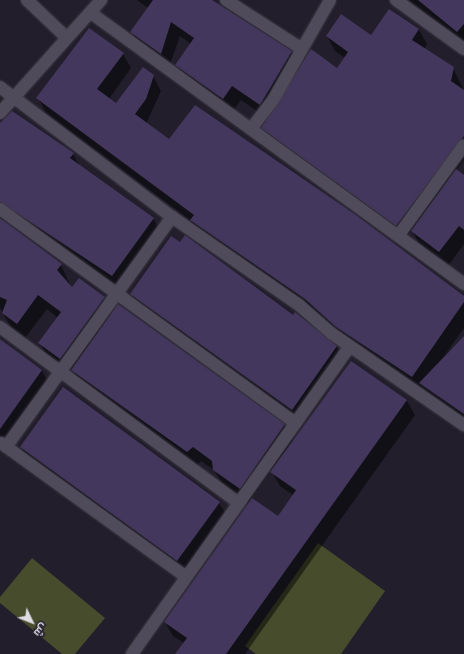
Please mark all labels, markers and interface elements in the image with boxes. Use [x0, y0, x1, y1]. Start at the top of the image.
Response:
north arrow [12, 602, 52, 642]
text: ش [32, 621, 50, 639]

